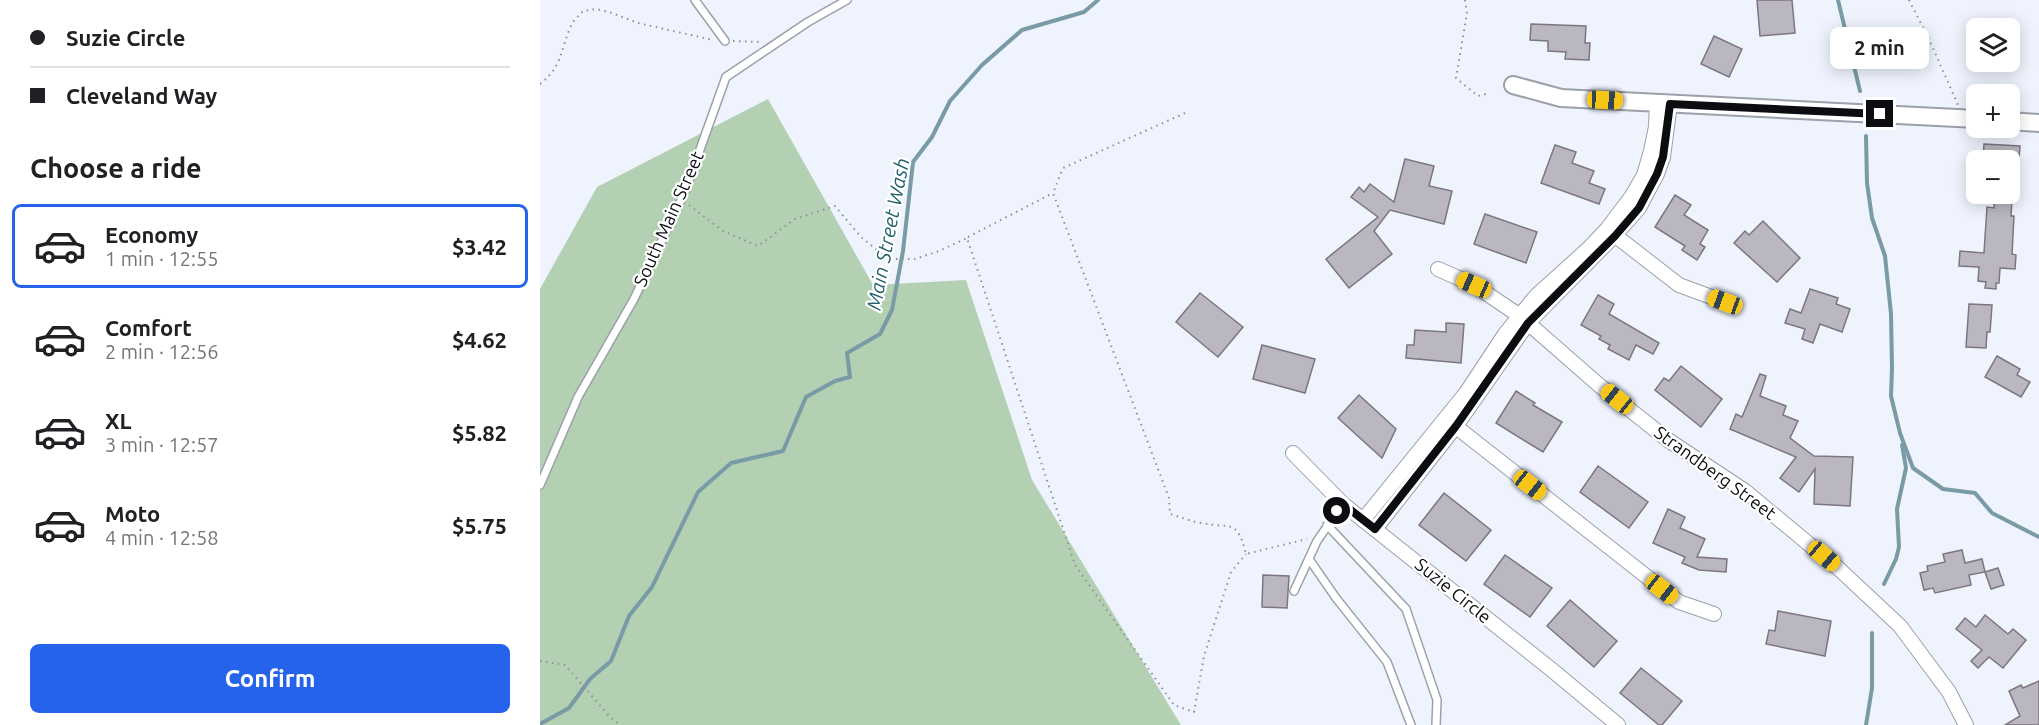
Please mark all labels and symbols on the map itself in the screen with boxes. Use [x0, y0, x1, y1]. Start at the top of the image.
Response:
callout: 2 min [1830, 27, 1930, 69]
car [1587, 90, 1623, 110]
route end [1866, 100, 1893, 127]
street label: South Main Street [629, 148, 707, 289]
water label: Main Street Wash [861, 156, 914, 312]
car [1454, 269, 1494, 301]
car [1705, 287, 1745, 317]
car [1597, 381, 1637, 417]
street label: Strandberg Street [1651, 421, 1780, 523]
car [1510, 467, 1550, 503]
route start [1323, 497, 1350, 524]
car [1804, 538, 1844, 574]
street label: Suzie Circle [1412, 554, 1496, 627]
car [1642, 571, 1682, 607]

